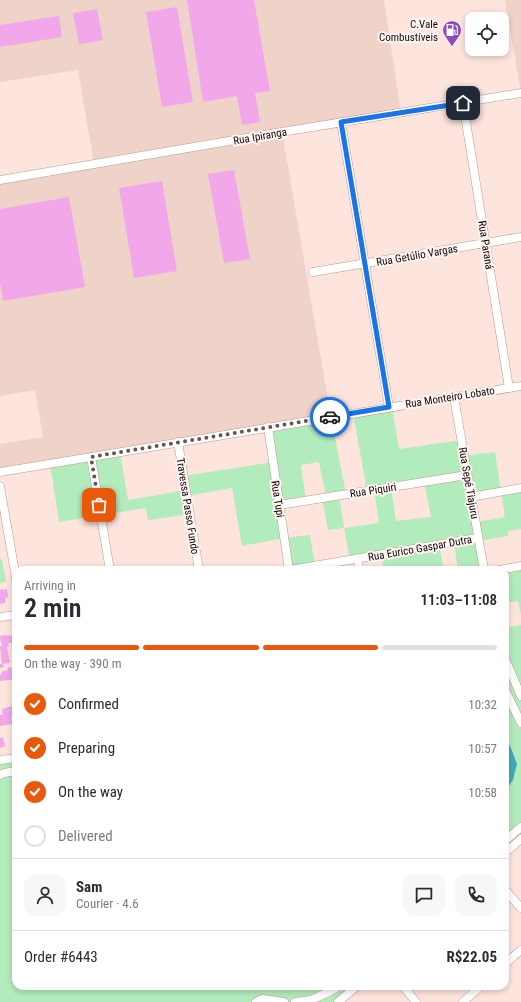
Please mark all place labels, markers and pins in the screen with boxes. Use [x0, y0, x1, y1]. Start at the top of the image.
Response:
place label: C.Vale Combustíveis [379, 18, 438, 44]
fuel station icon: C.Vale Combustíveis [441, 19, 463, 47]
pin [446, 86, 480, 120]
pin [82, 488, 116, 522]

